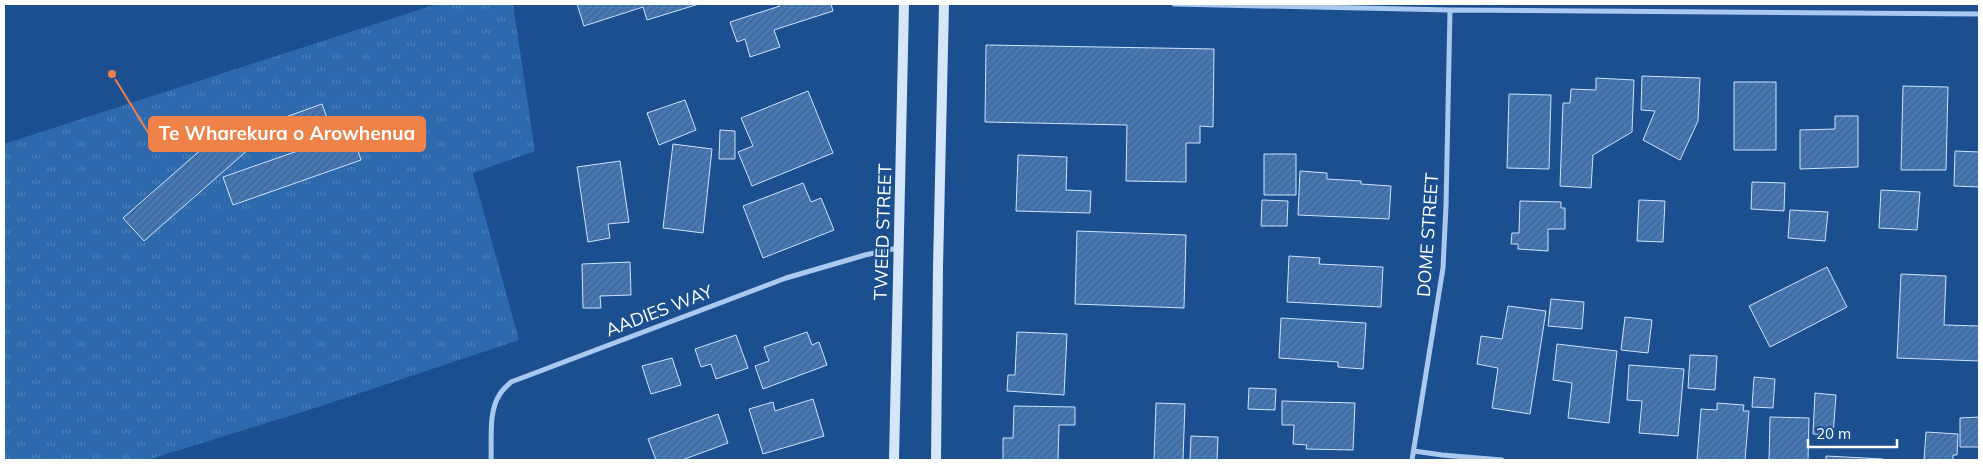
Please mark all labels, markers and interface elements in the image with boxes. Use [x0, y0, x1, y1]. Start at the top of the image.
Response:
callout: Te Wharekura o Arowhenua [149, 117, 425, 151]
text: Te Wharekura o Arowhenua [159, 121, 415, 145]
street label: TWEED STREET [869, 163, 896, 301]
street label: DOME STREET [1412, 172, 1443, 298]
street label: AADIES WAY [602, 279, 717, 342]
scale bar [1808, 416, 1897, 448]
text: 20 m [1816, 424, 1851, 443]

